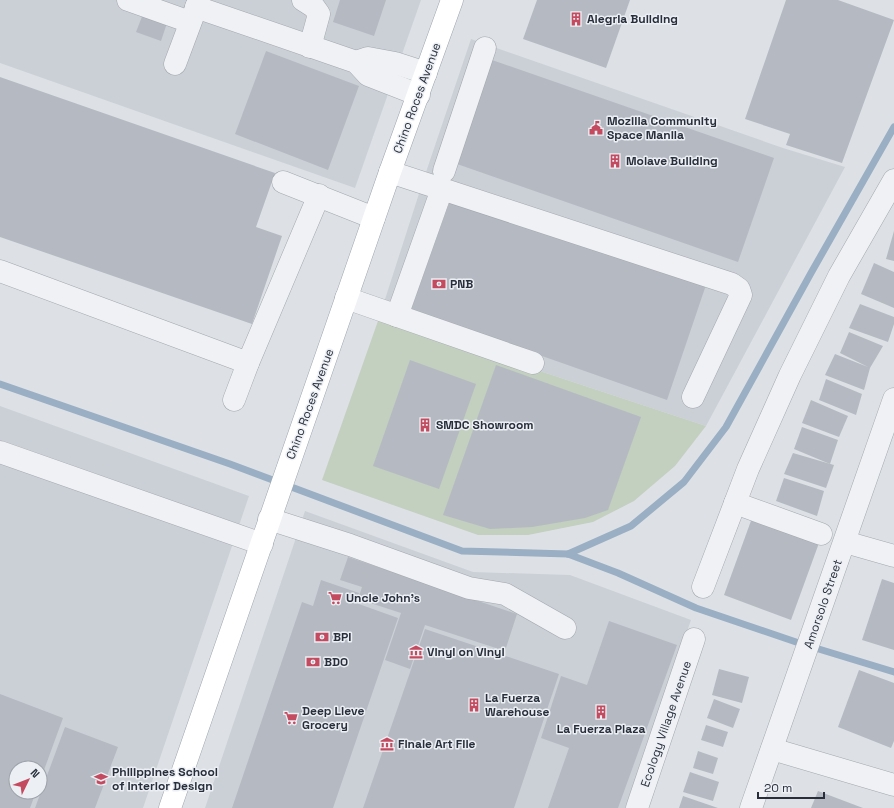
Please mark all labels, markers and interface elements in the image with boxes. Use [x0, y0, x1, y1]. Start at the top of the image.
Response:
building icon: Alegria Building [568, 11, 584, 27]
place label: Alegria Building [587, 11, 678, 27]
street label: Chino Roces Avenue [390, 40, 444, 156]
place label: Mozilla Community Space Manila [607, 113, 717, 143]
public building icon: Mozilla Community Space Manila [588, 120, 604, 136]
building icon: Molave Building [607, 153, 623, 169]
place label: Molave Building [626, 153, 718, 169]
bank icon: PNB [431, 276, 447, 292]
place label: PNB [450, 276, 473, 292]
street label: Chino Roces Avenue [283, 346, 337, 462]
building icon: SMDC Showroom [417, 417, 433, 433]
place label: SMDC Showroom [436, 417, 534, 433]
street label: Amorsolo Street [800, 557, 846, 651]
supermarket icon: Uncle John's [327, 590, 343, 606]
place label: Uncle John's [346, 590, 420, 606]
bank icon: BPI [314, 629, 330, 645]
place label: BPI [333, 629, 351, 645]
museum icon: Vinyl on Vinyl [408, 644, 424, 660]
place label: Vinyl on Vinyl [427, 644, 505, 660]
bank icon: BDO [305, 654, 321, 670]
place label: BDO [324, 654, 348, 670]
street label: Ecology Village Avenue [637, 659, 695, 789]
place label: La Fuerza Warehouse [485, 690, 550, 720]
building icon: La Fuerza Warehouse [466, 697, 482, 713]
place label: Deep Lieve Grocery [302, 703, 364, 733]
building icon: La Fuerza Plaza [593, 704, 609, 720]
supermarket icon: Deep Lieve Grocery [283, 710, 299, 726]
place label: La Fuerza Plaza [557, 721, 645, 737]
museum icon: Finale Art File [379, 736, 395, 752]
place label: Finale Art File [398, 736, 476, 752]
north arrow [8, 760, 48, 800]
place label: Philippines School of Interior Design [112, 764, 218, 794]
text: N [28, 766, 43, 781]
school or university icon: Philippines School of Interior Design [93, 771, 109, 787]
scale bar [758, 774, 824, 800]
text: 20 m [764, 780, 792, 796]

